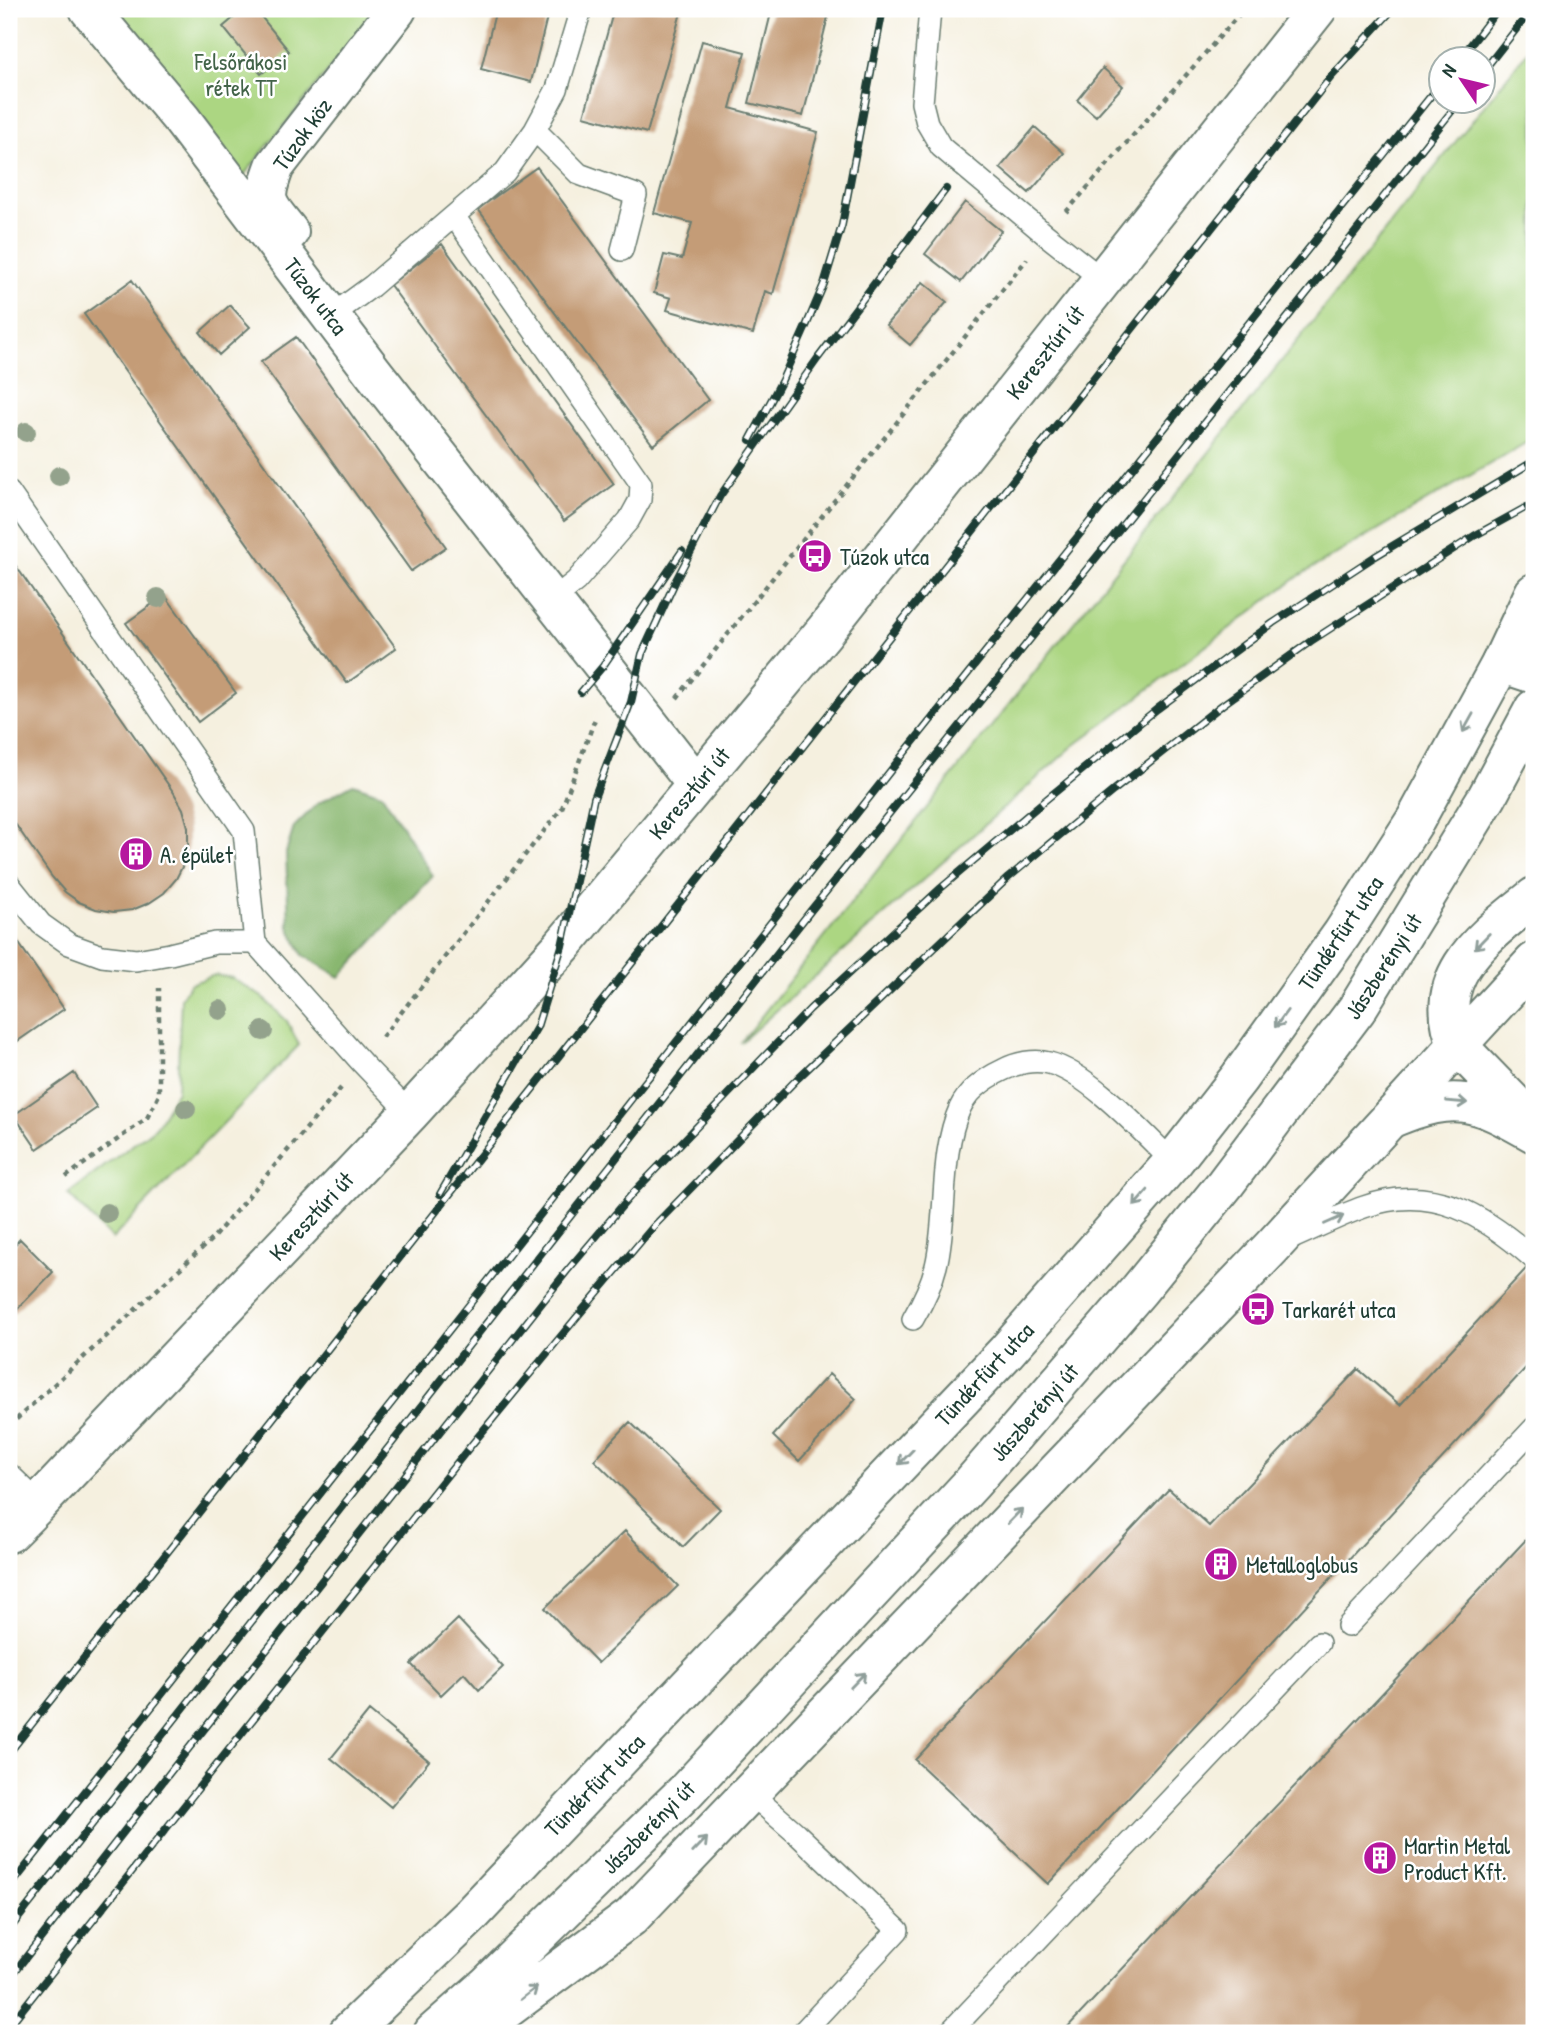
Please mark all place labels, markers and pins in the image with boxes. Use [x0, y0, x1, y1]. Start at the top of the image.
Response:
bus stop icon: Túzok utca [796, 537, 834, 575]
place label: Túzok utca [840, 541, 929, 572]
building icon: A. épület [117, 835, 155, 873]
place label: A. épület [160, 839, 234, 870]
bus stop icon: Tarkarét utca [1239, 1290, 1277, 1328]
place label: Tarkarét utca [1282, 1294, 1395, 1325]
building icon: Metalloglobus [1202, 1545, 1240, 1583]
place label: Metalloglobus [1246, 1549, 1358, 1580]
place label: Martin Metal Product Kft. [1404, 1830, 1511, 1887]
building icon: Martin Metal Product Kft. [1361, 1839, 1399, 1877]

